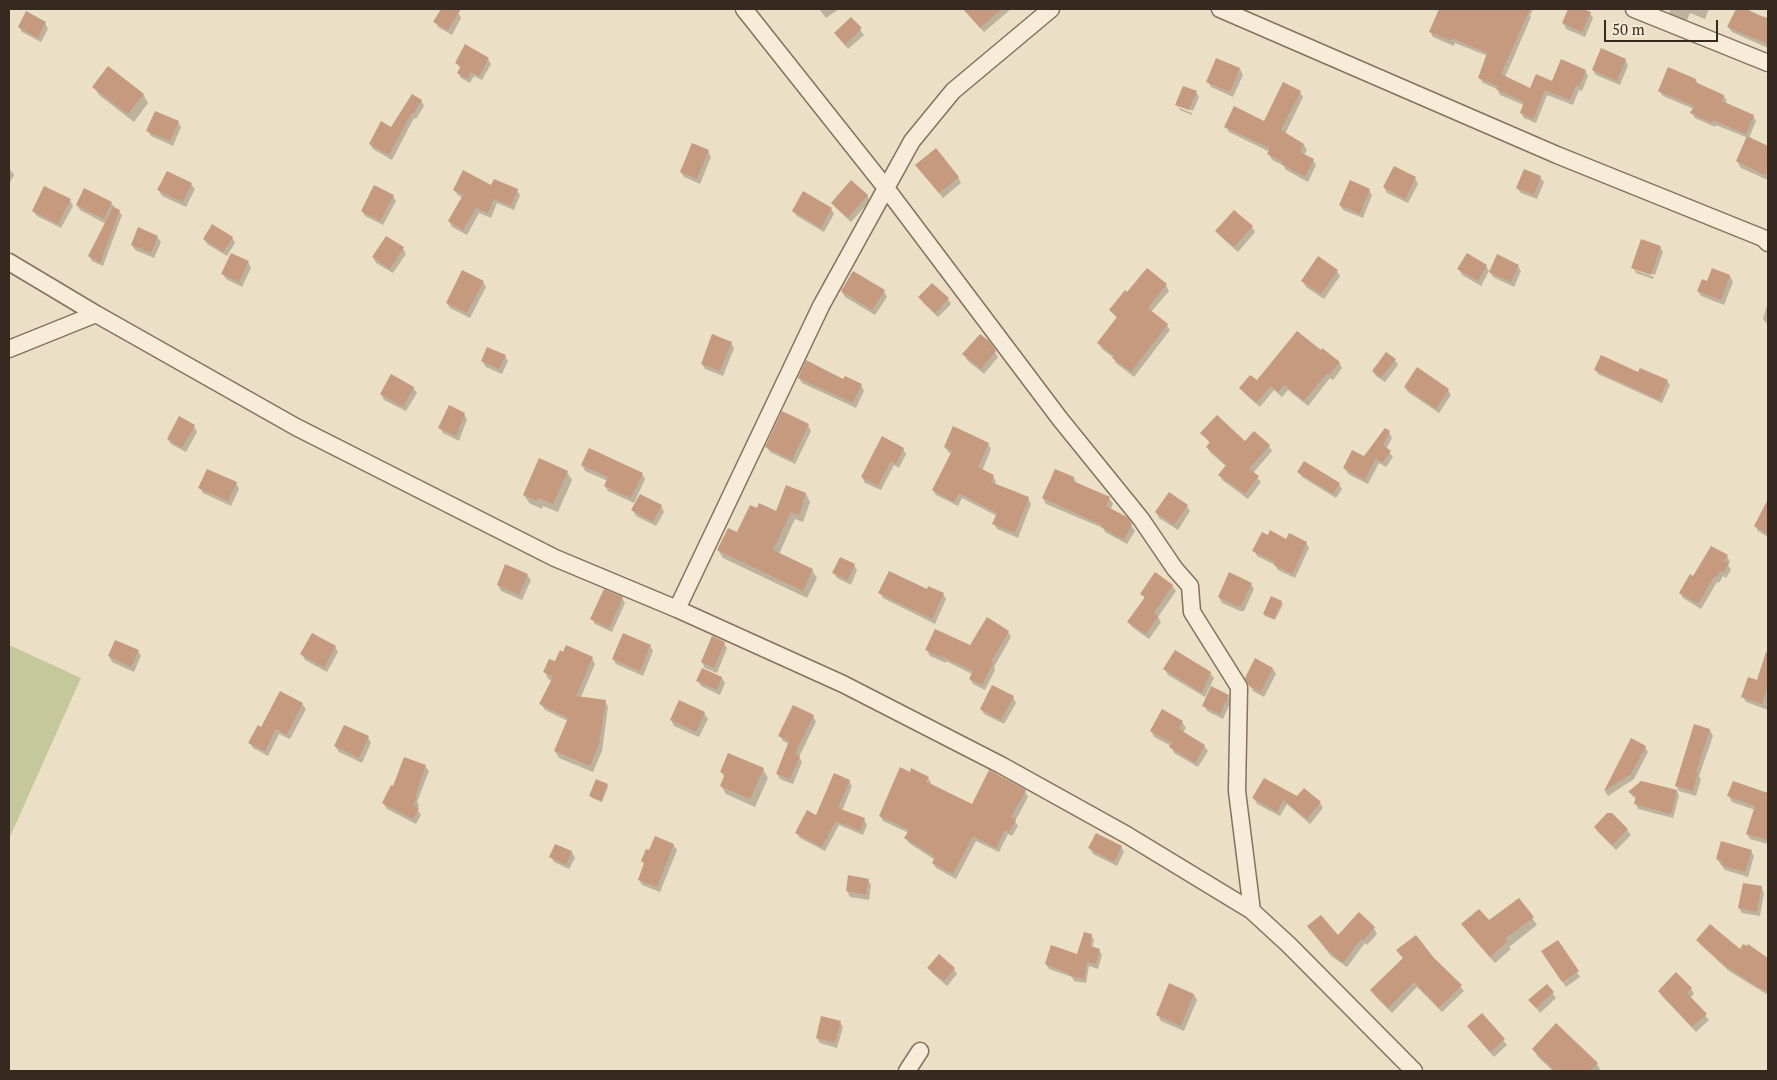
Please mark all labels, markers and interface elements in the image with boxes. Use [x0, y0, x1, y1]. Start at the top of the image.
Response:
scale bar [1607, 10, 1721, 42]
text: 50 m [1612, 19, 1645, 39]

